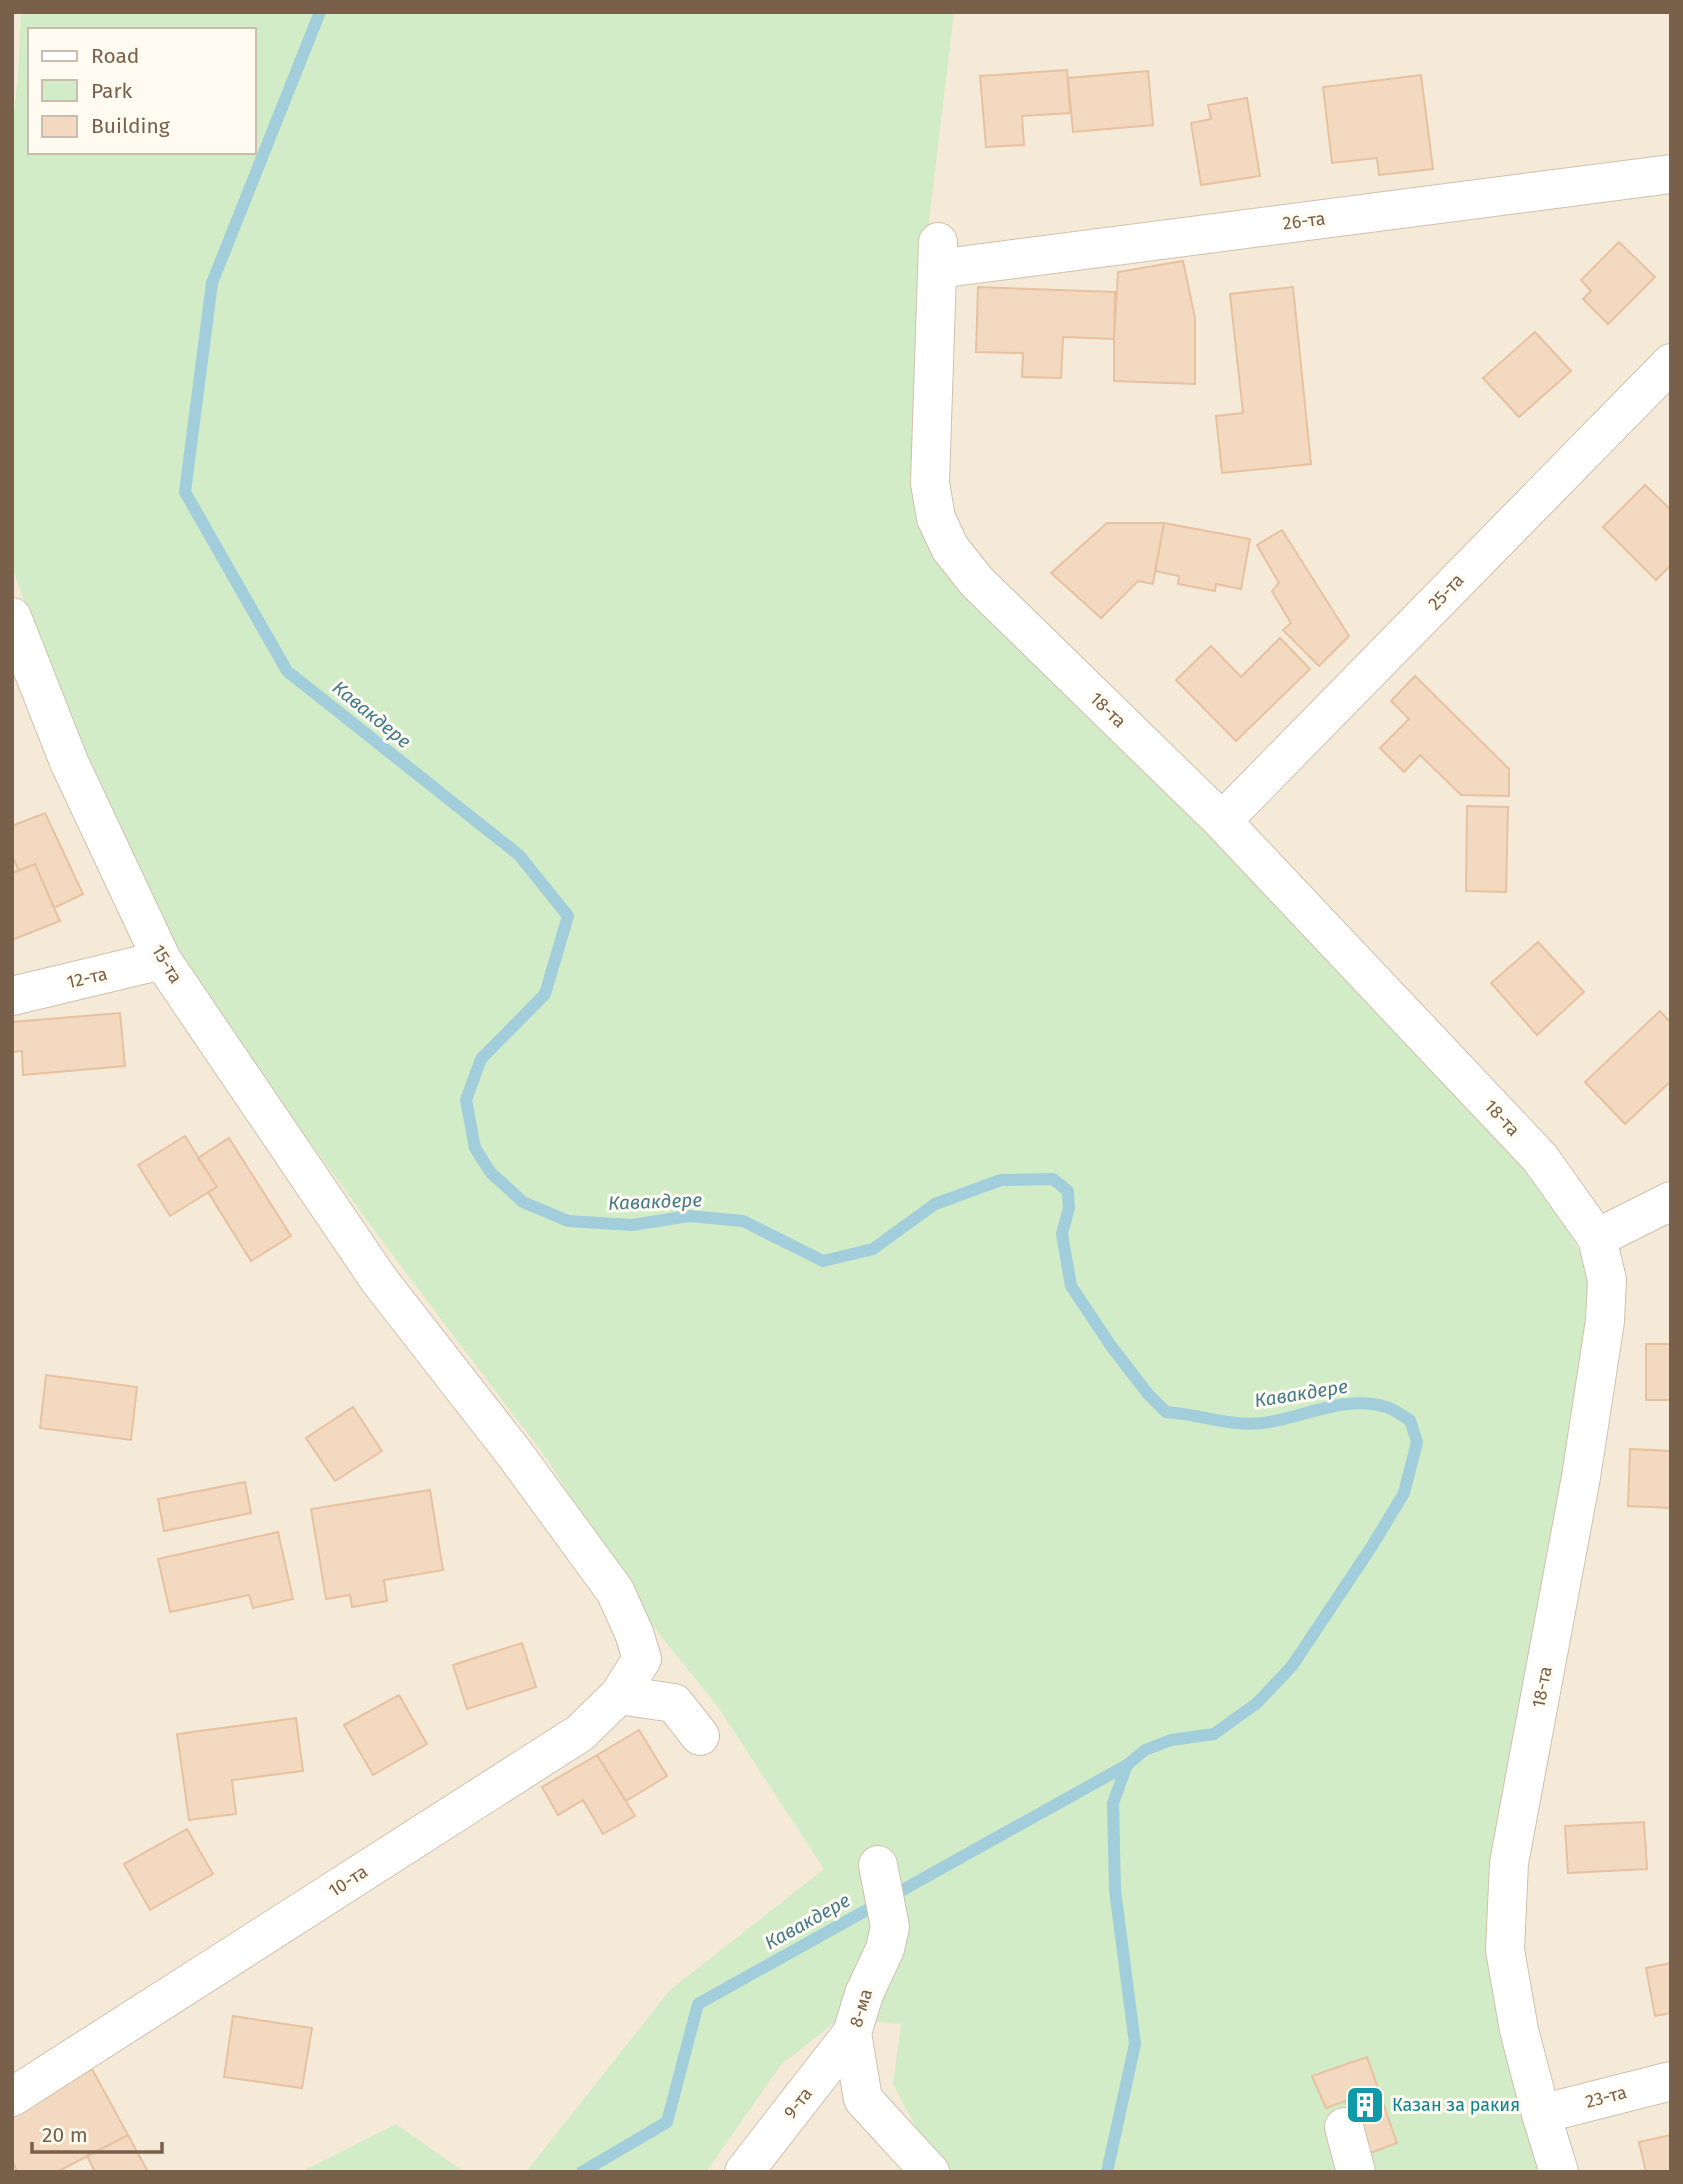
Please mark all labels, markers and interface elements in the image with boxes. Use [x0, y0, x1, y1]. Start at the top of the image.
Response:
legend [28, 28, 256, 154]
text: Road [91, 43, 139, 69]
text: Park [91, 78, 133, 104]
text: Building [91, 113, 170, 139]
street label: 26-та [1282, 207, 1326, 235]
street label: 25-та [1423, 569, 1469, 615]
water label: Кавакдере [328, 676, 416, 753]
street label: 18-та [1085, 688, 1131, 732]
street label: 15-та [147, 941, 187, 987]
street label: 12-та [65, 963, 109, 993]
street label: 18-та [1480, 1095, 1524, 1141]
water label: Кавакдере [608, 1188, 703, 1215]
water label: Кавакдере [1253, 1375, 1350, 1412]
street label: 18-та [1527, 1664, 1557, 1710]
street label: 10-та [324, 1860, 372, 1902]
water label: Кавакдере [760, 1888, 854, 1954]
street label: 8-ма [845, 1986, 877, 2030]
street label: 23-та [1583, 2081, 1629, 2113]
street label: 9-та [779, 2083, 817, 2123]
building icon: Казан за ракия [1344, 2084, 1386, 2126]
place label: Казан за ракия [1392, 2094, 1520, 2116]
scale bar [32, 2110, 161, 2154]
text: 20 m [42, 2122, 88, 2148]

